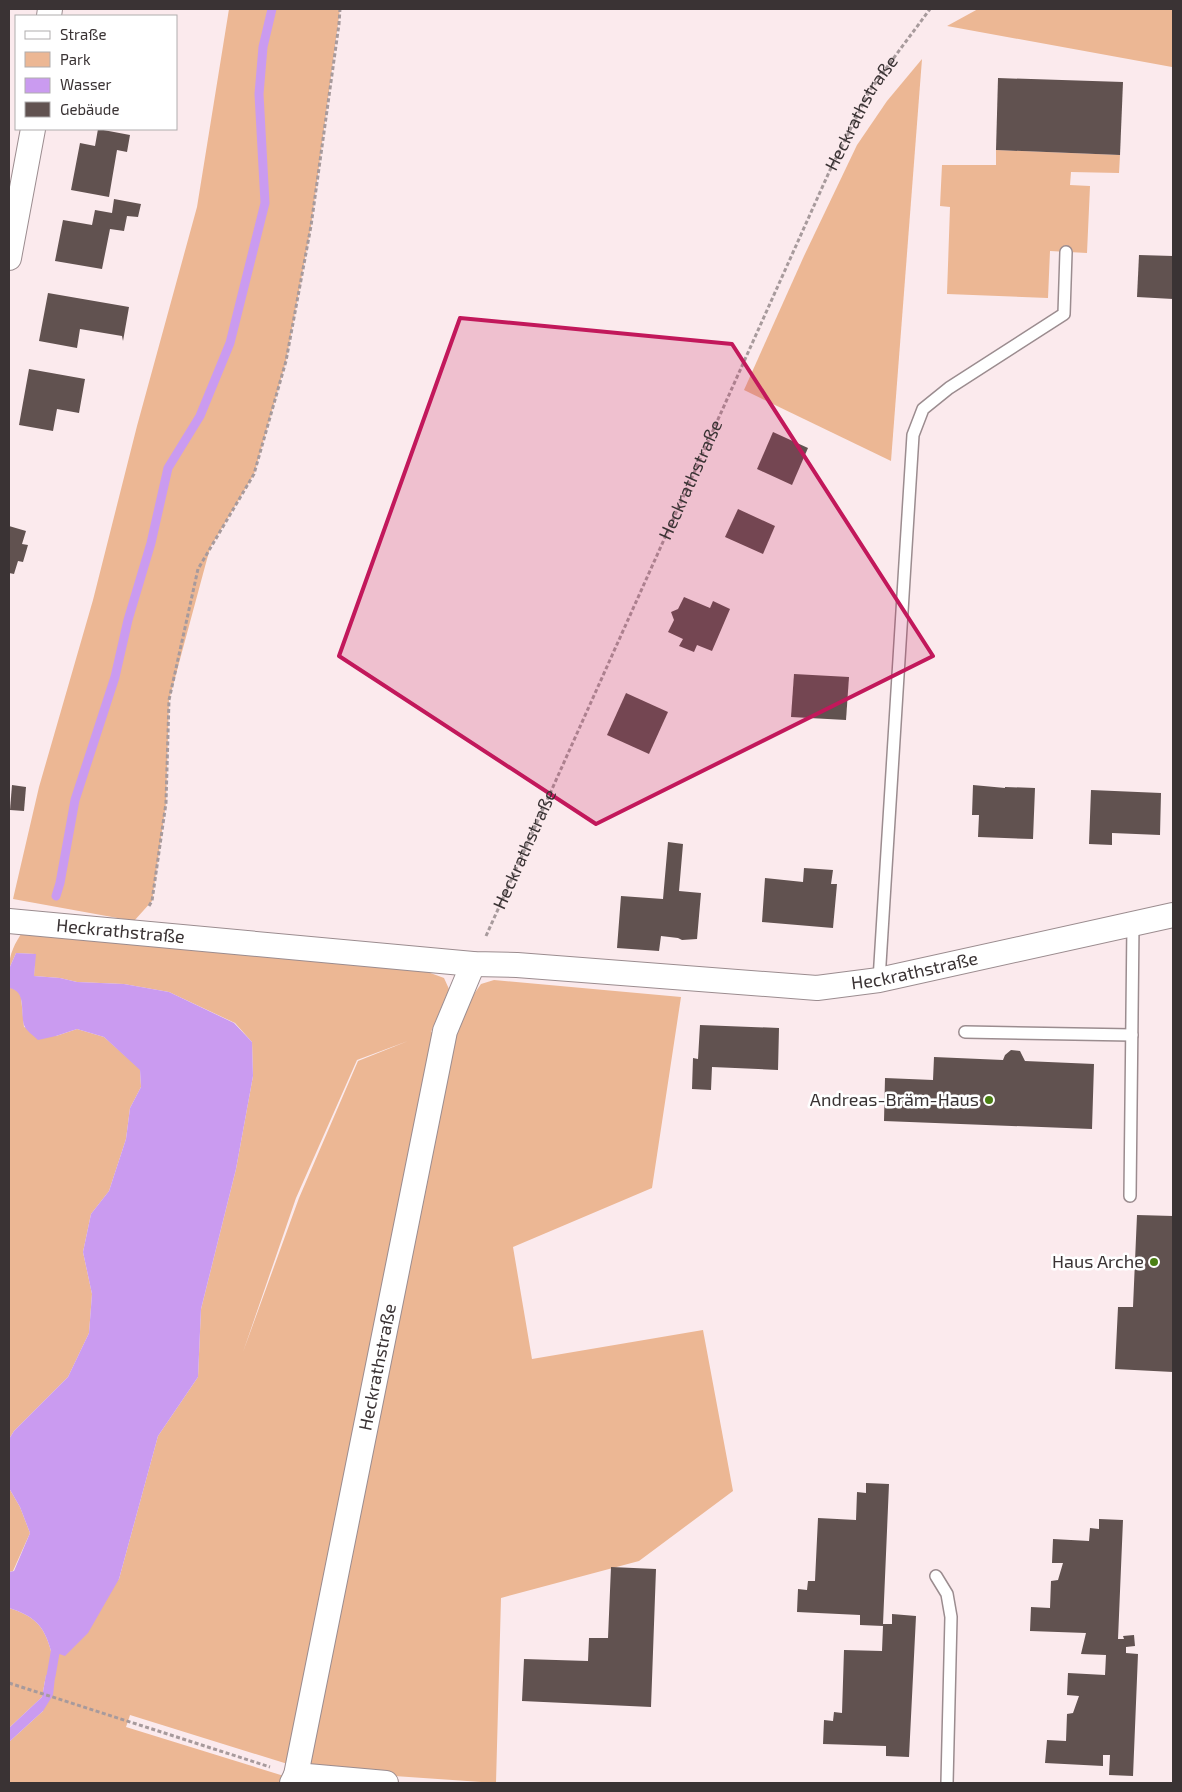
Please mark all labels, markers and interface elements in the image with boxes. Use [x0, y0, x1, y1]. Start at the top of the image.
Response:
legend [15, 15, 178, 130]
text: Straße [60, 25, 106, 43]
text: Park [60, 50, 91, 68]
street label: Heckrathstraße [820, 50, 902, 174]
text: Wasser [60, 75, 112, 93]
text: Gebäude [60, 100, 119, 118]
street label: Heckrathstraße [653, 416, 726, 543]
street label: Heckrathstraße [488, 786, 560, 912]
street label: Heckrathstraße [55, 913, 186, 947]
street label: Heckrathstraße [850, 946, 980, 993]
place label: Andreas-Bräm-Haus [810, 1088, 979, 1110]
marker: Andreas-Bräm-Haus [983, 1094, 995, 1106]
place label: Haus Arche [1052, 1250, 1144, 1272]
marker: Haus Arche [1148, 1256, 1160, 1268]
street label: Heckrathstraße [353, 1301, 400, 1432]

